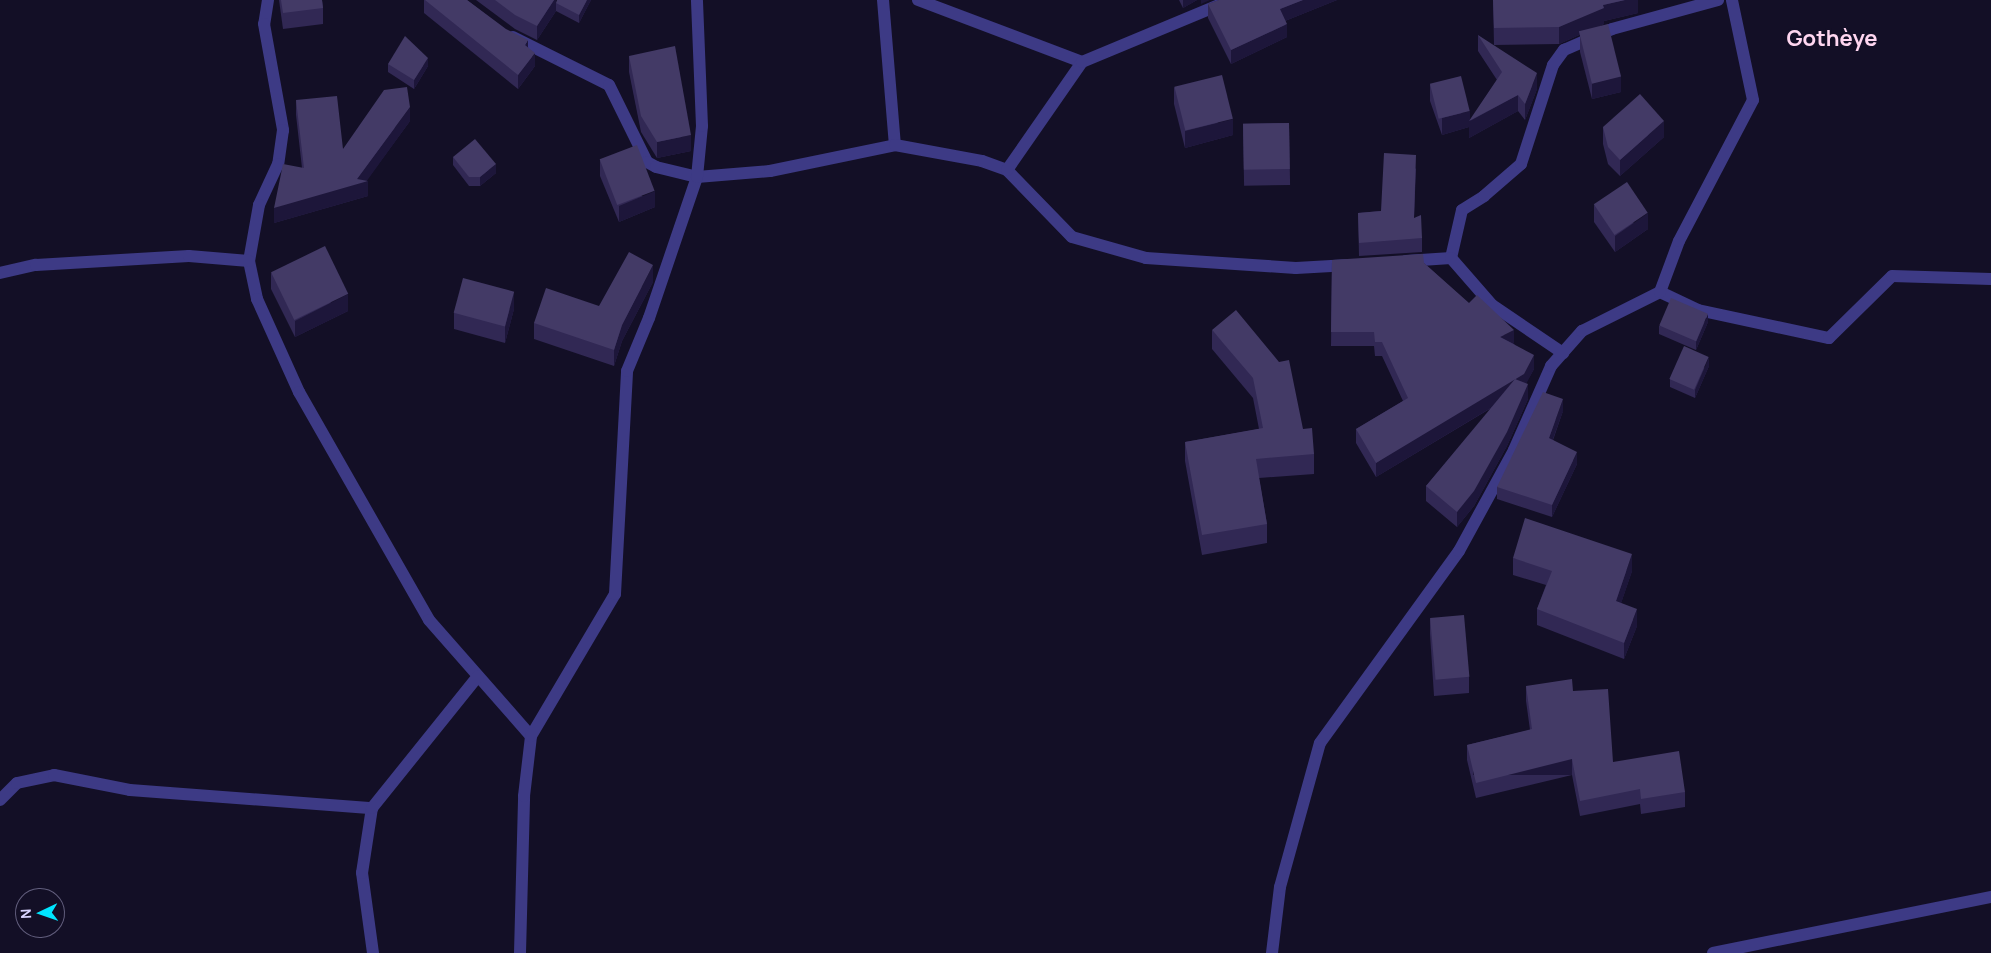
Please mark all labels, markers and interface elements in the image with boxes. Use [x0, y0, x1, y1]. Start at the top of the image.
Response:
district label: Gothèye [1786, 26, 1878, 52]
north arrow [15, 888, 65, 938]
text: N [16, 908, 35, 919]

